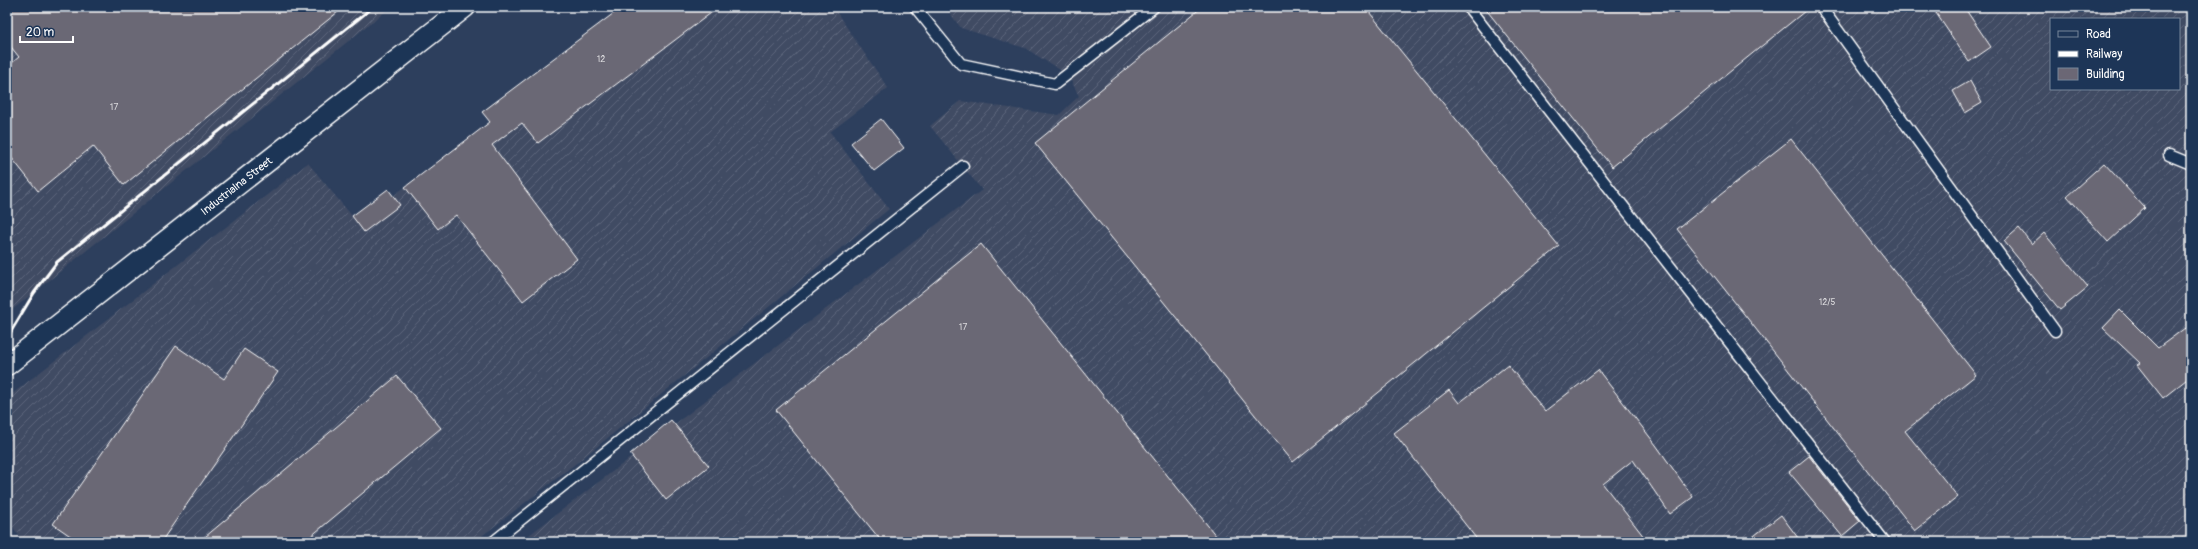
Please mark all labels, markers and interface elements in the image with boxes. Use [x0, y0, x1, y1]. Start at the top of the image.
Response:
scale bar [20, 18, 73, 44]
legend [2050, 18, 2180, 90]
text: 20 m [26, 25, 55, 40]
text: Road [2086, 27, 2111, 42]
text: Railway [2086, 47, 2122, 62]
house number: 12 [597, 54, 605, 65]
text: Building [2086, 67, 2125, 82]
house number: 17 [110, 102, 118, 113]
street label: Industrialna Street [198, 154, 275, 218]
house number: 12/5 [1819, 297, 1835, 308]
house number: 17 [959, 322, 967, 333]

